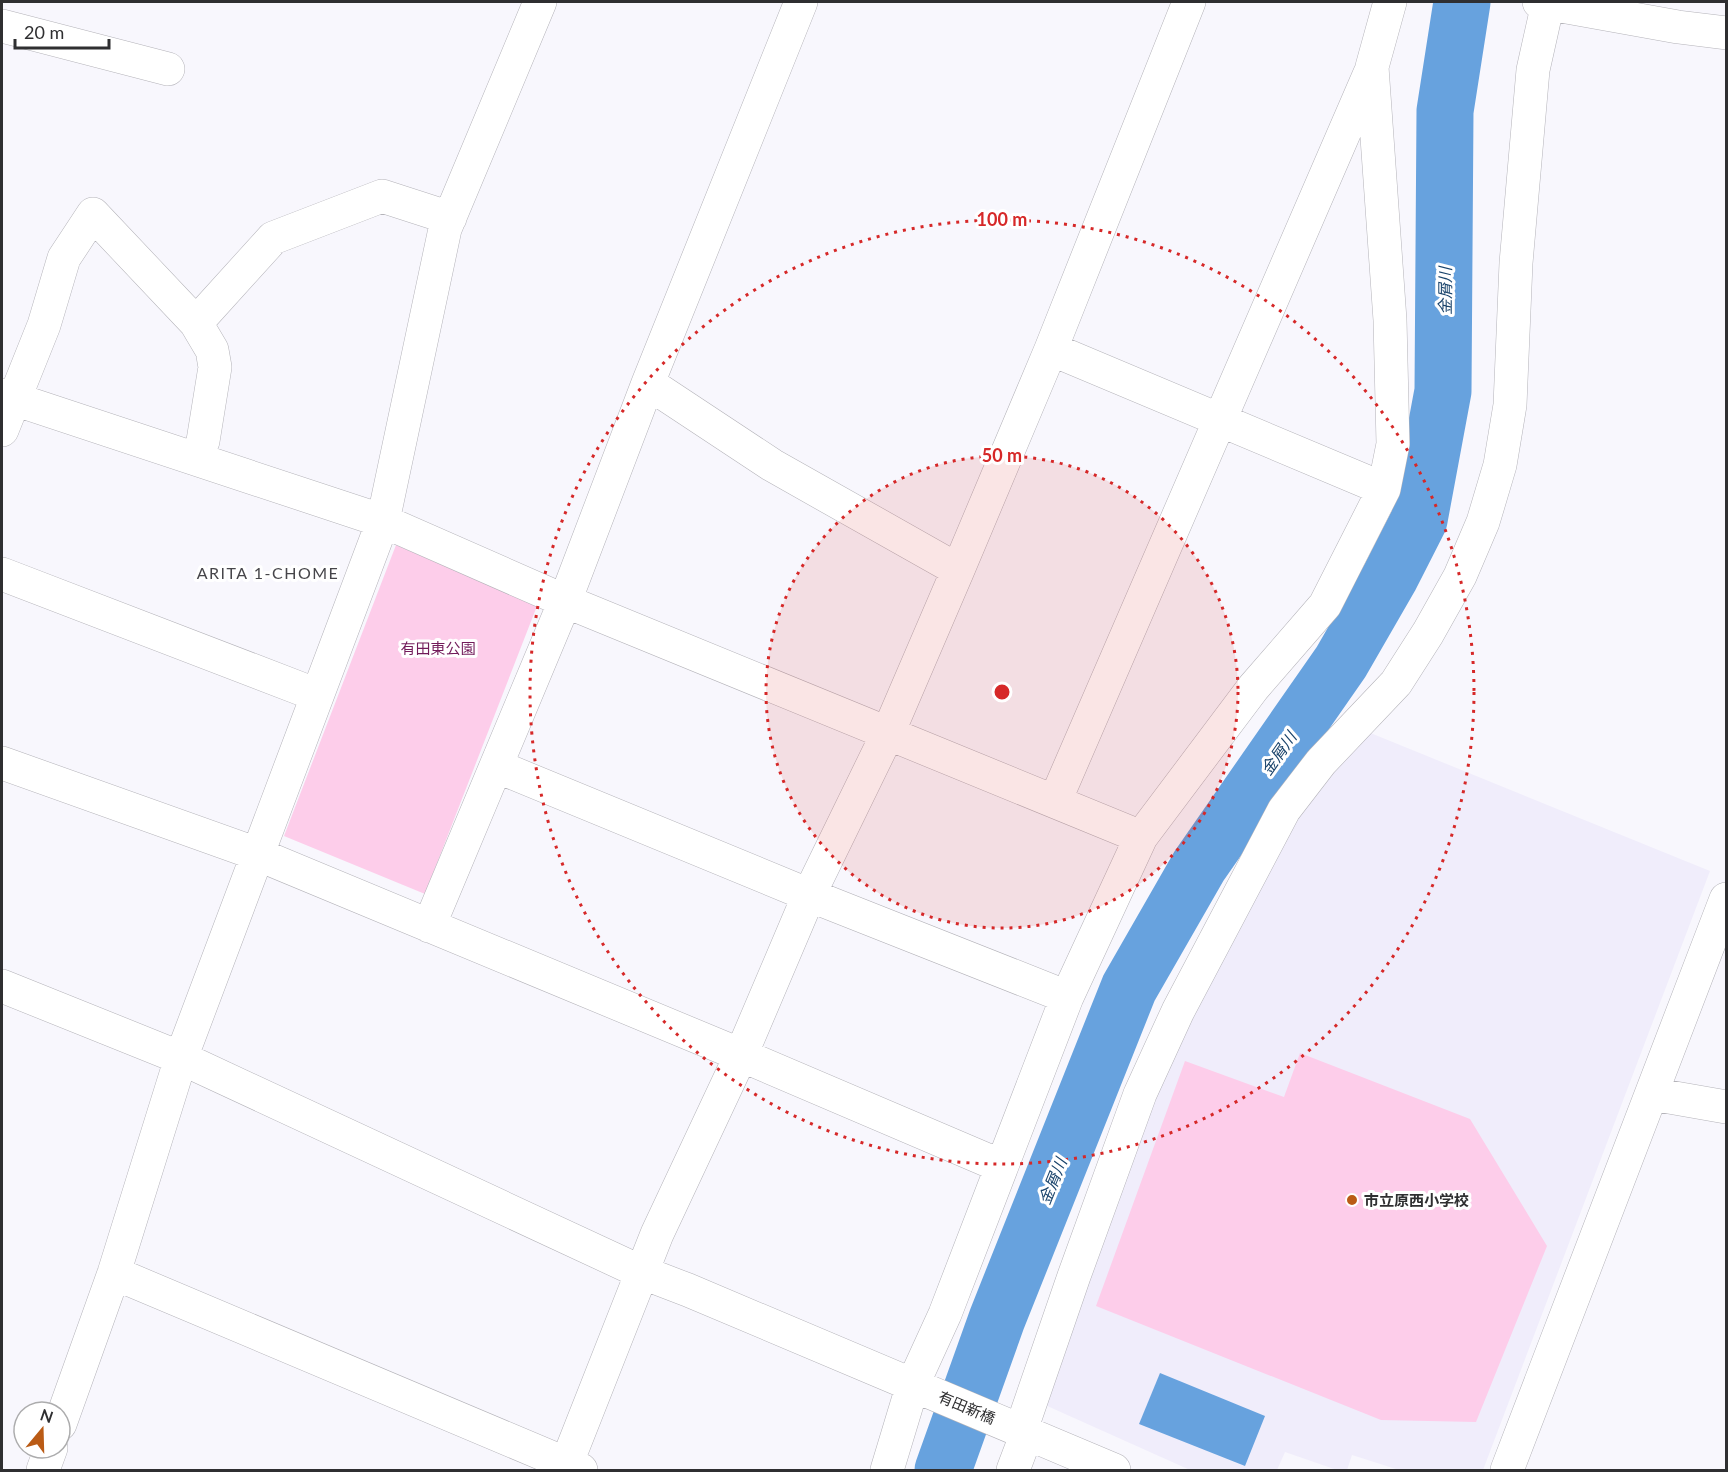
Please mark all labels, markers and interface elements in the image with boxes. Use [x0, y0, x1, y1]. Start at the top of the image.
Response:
scale bar [15, 12, 110, 50]
text: 20 m [24, 21, 64, 43]
text: 100 m [977, 208, 1027, 230]
water label: 金屑川 [1435, 265, 1454, 315]
text: 50 m [982, 444, 1022, 466]
district label: ARITA 1-CHOME [197, 563, 339, 582]
park label: 有田東公園 [400, 639, 476, 657]
centre of rings [992, 682, 1012, 702]
water label: 金屑川 [1256, 726, 1301, 778]
water label: 金屑川 [1034, 1153, 1071, 1207]
place label: 市立原西小学校 [1364, 1191, 1469, 1209]
marker: 市立原西小学校 [1345, 1193, 1359, 1207]
street label: 有田新橋 [936, 1387, 998, 1427]
north arrow [12, 1400, 72, 1460]
text: N [38, 1404, 56, 1426]

